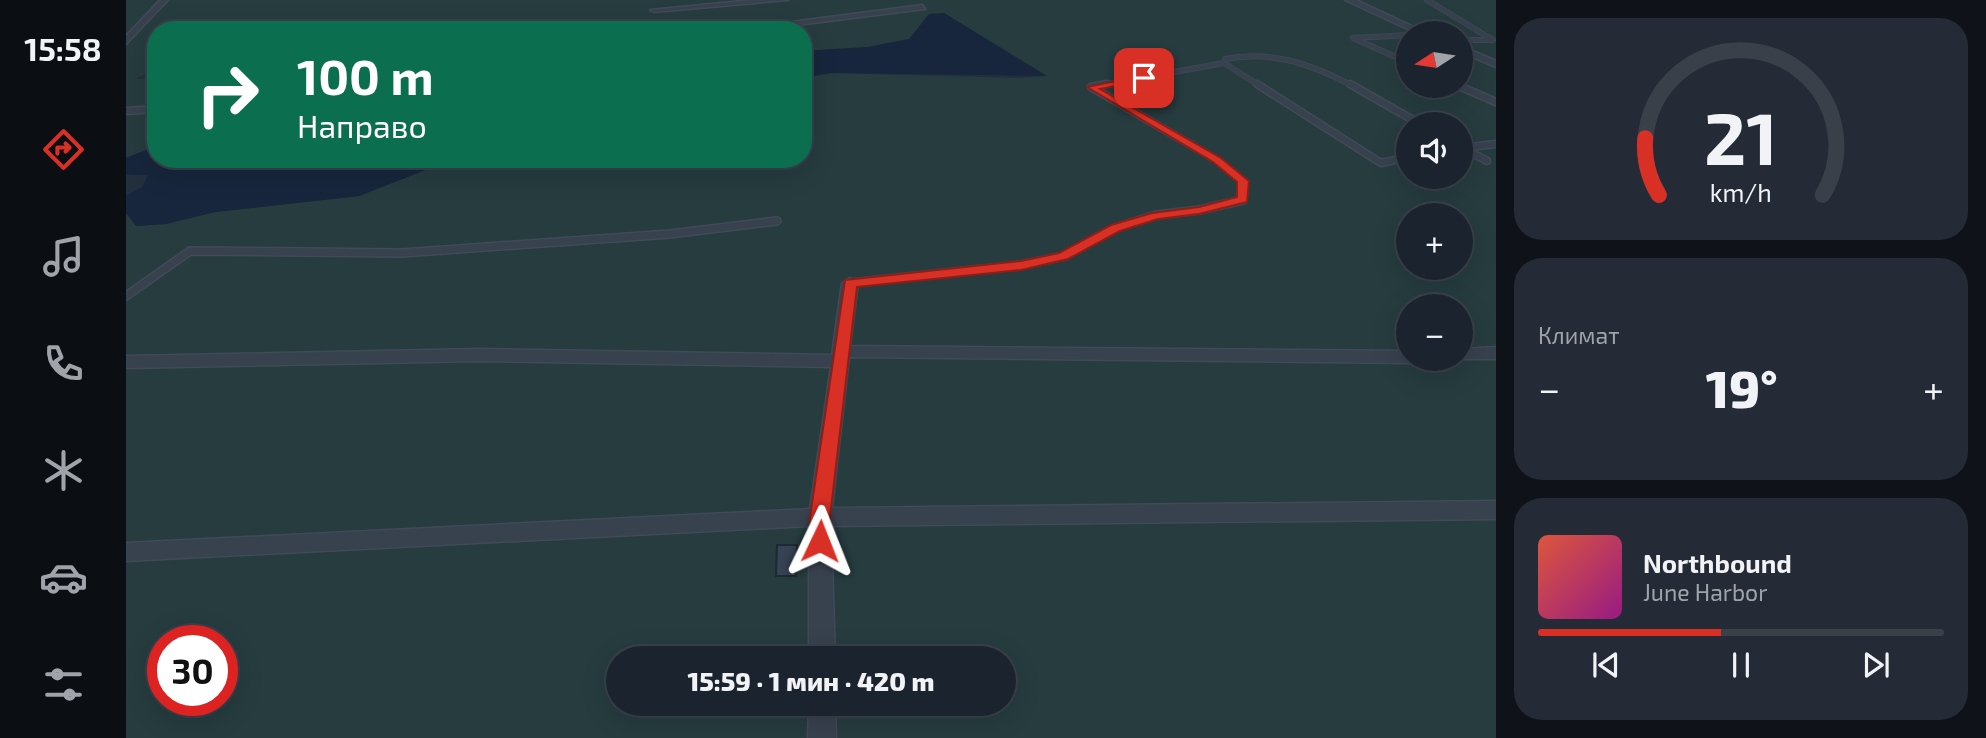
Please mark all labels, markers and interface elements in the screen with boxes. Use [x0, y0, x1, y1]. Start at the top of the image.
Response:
north arrow [1396, 21, 1474, 98]
map controls [1396, 21, 1473, 371]
text: 15:58 [24, 29, 102, 67]
text: 100 m [297, 46, 434, 105]
pin [1114, 48, 1174, 108]
icon: right [182, 49, 273, 140]
icon: arrive [1125, 59, 1163, 97]
text: 21 [1704, 92, 1778, 180]
text: Направо [297, 106, 427, 144]
button: sound [1396, 112, 1473, 189]
icon: directions [39, 125, 88, 174]
text: km/h [1710, 177, 1772, 207]
button: + [1396, 203, 1473, 280]
icon: music [39, 232, 88, 281]
button: − [1396, 294, 1473, 371]
text: Климат [1538, 321, 1619, 349]
icon: phone [39, 339, 88, 388]
text: 19° [1706, 356, 1778, 418]
text: − [1538, 365, 1560, 411]
text: + [1923, 365, 1944, 411]
icon: climate [39, 446, 88, 495]
position arrow [783, 504, 857, 578]
text: Northbound [1643, 547, 1792, 578]
icon: car [39, 553, 88, 602]
text: June Harbor [1643, 578, 1767, 606]
speed limit sign: 30 [147, 625, 238, 716]
icon: previous [1587, 646, 1625, 684]
icon: pause [1722, 646, 1760, 684]
icon: next [1857, 646, 1895, 684]
icon: filters [39, 660, 88, 709]
text: 15:59 · 1 мин · 420 m [687, 665, 935, 696]

